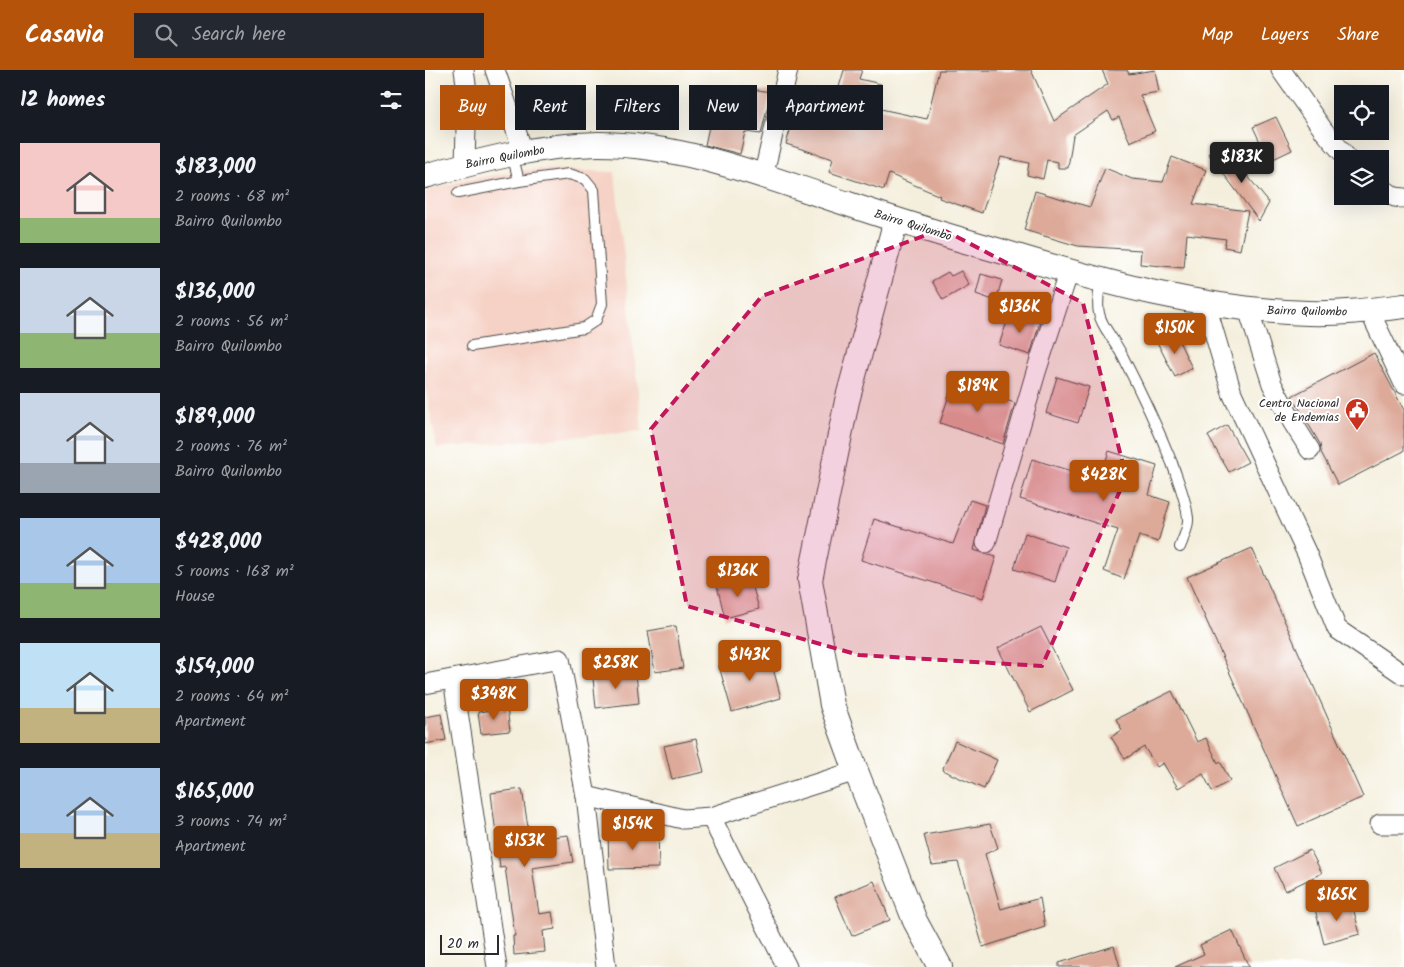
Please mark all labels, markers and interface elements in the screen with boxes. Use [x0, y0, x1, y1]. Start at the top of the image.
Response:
search box [134, 13, 484, 58]
text: Casavia [25, 16, 104, 55]
text: Search here [192, 20, 286, 50]
icon: search [152, 21, 180, 49]
text: Map [1202, 21, 1233, 50]
text: Layers [1261, 21, 1309, 50]
text: Share [1337, 21, 1379, 50]
text: 12 homes [20, 84, 105, 117]
chip: Buy [440, 85, 505, 130]
chip: Rent [515, 85, 586, 130]
chip: Filters [596, 85, 679, 130]
chip: New [689, 85, 757, 130]
chip: Apartment [767, 85, 883, 130]
map controls [1334, 85, 1389, 205]
button: locate [1334, 85, 1389, 140]
icon: filters [377, 86, 405, 114]
street label: Bairro Quilombo [464, 141, 546, 174]
pin: $183K [1207, 142, 1277, 184]
text: $183K [1221, 145, 1263, 170]
button: layers [1334, 150, 1389, 205]
text: $183,000 [175, 151, 255, 184]
icon: home [60, 163, 120, 223]
text: 2 rooms · 68 m² [175, 184, 289, 209]
street label: Bairro Quilombo [872, 205, 954, 246]
text: Bairro Quilombo [175, 209, 282, 234]
text: $136,000 [175, 276, 254, 309]
icon: home [60, 288, 120, 348]
pin: $136K [985, 292, 1055, 334]
text: $136K [999, 295, 1041, 320]
street label: Bairro Quilombo [1267, 301, 1347, 322]
text: 2 rooms · 56 m² [175, 309, 288, 334]
pin: $150K [1140, 312, 1210, 355]
text: $150K [1155, 316, 1195, 341]
text: Bairro Quilombo [175, 334, 282, 359]
pin: $189K [943, 370, 1013, 413]
text: $189K [957, 374, 999, 399]
place label: Centro Nacional de Endemias [1259, 394, 1339, 427]
public building icon: Centro Nacional de Endemias [1344, 397, 1370, 431]
text: $189,000 [175, 401, 255, 434]
icon: home [60, 413, 120, 473]
text: 2 rooms · 76 m² [175, 434, 287, 459]
text: Bairro Quilombo [175, 459, 282, 484]
pin: $428K [1069, 460, 1139, 502]
text: $428K [1081, 463, 1127, 488]
text: $428,000 [175, 526, 261, 559]
icon: home [60, 538, 120, 598]
pin: $136K [703, 556, 773, 598]
text: 5 rooms · 168 m² [175, 559, 294, 584]
text: $136K [717, 559, 759, 584]
text: House [175, 584, 215, 609]
pin: $143K [715, 640, 785, 682]
text: $143K [729, 643, 771, 668]
pin: $258K [581, 648, 651, 690]
text: $154,000 [175, 651, 254, 684]
text: $258K [593, 651, 639, 676]
icon: home [60, 663, 120, 723]
pin: $348K [459, 678, 529, 721]
text: $348K [471, 682, 517, 707]
text: 2 rooms · 64 m² [175, 684, 288, 709]
text: Apartment [175, 709, 246, 734]
text: $165,000 [175, 776, 254, 809]
icon: home [60, 788, 120, 848]
pin: $154K [598, 808, 668, 851]
text: 3 rooms · 74 m² [175, 809, 287, 834]
text: $154K [613, 812, 653, 837]
pin: $153K [490, 826, 560, 868]
text: $153K [505, 829, 545, 854]
text: Apartment [175, 834, 246, 859]
pin: $165K [1302, 880, 1372, 922]
text: $165K [1317, 883, 1357, 908]
scale bar [440, 932, 499, 955]
text: 20 m [447, 933, 479, 955]

